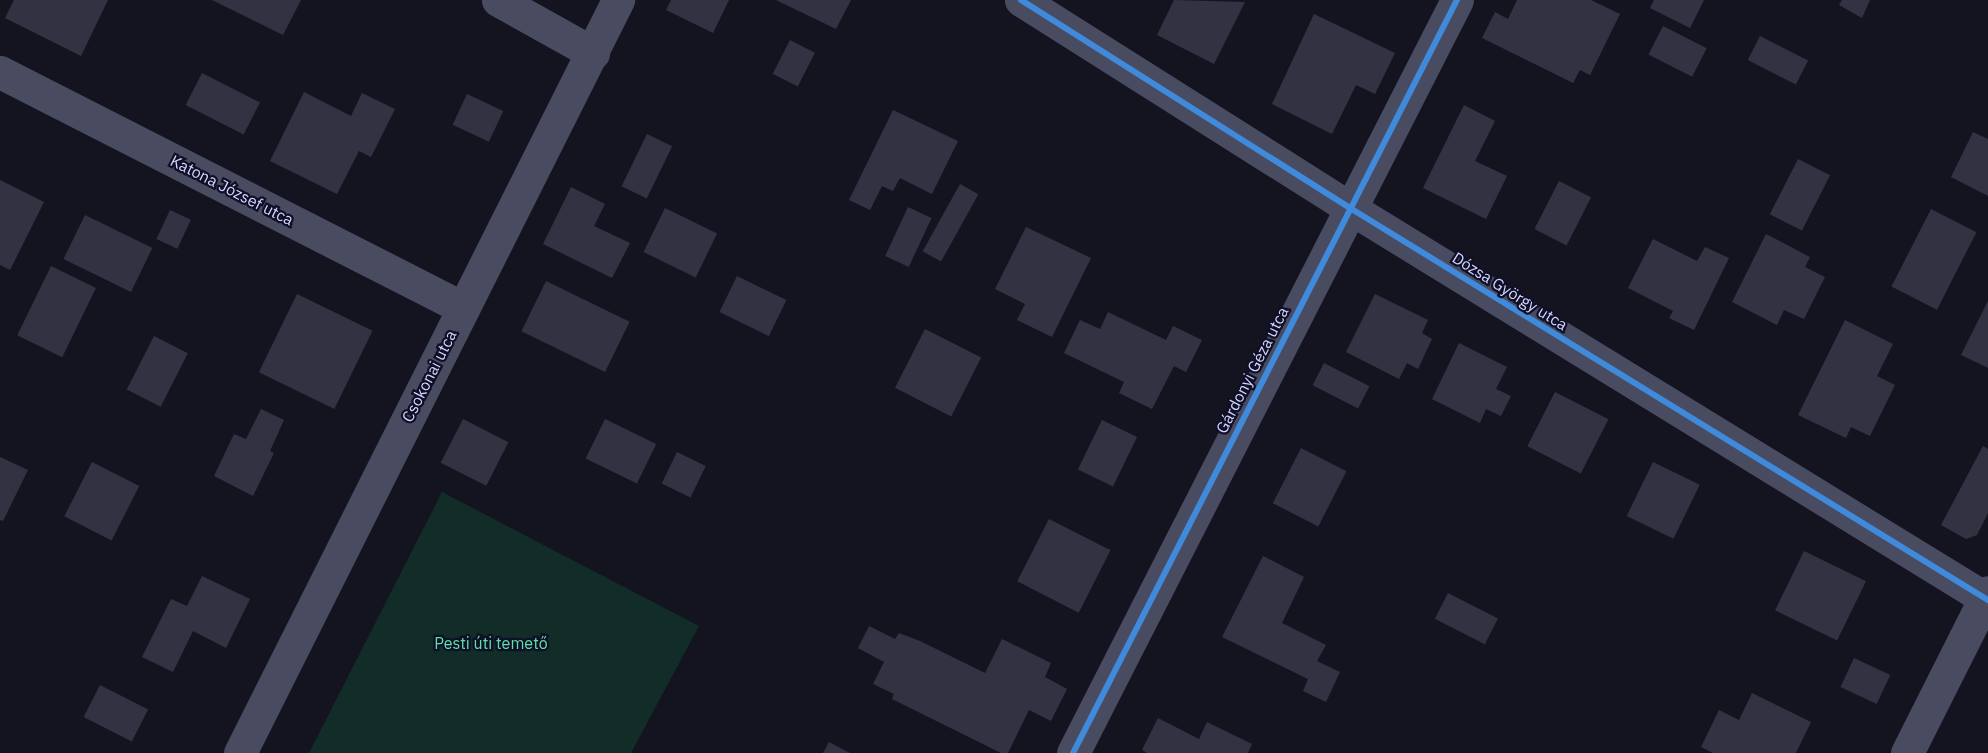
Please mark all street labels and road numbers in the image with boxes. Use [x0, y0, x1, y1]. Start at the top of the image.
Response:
street label: Katona József utca [167, 151, 297, 229]
street label: Dózsa György utca [1449, 248, 1571, 334]
street label: Gárdonyi Géza utca [1212, 304, 1292, 436]
street label: Csokonai utca [398, 327, 460, 425]

